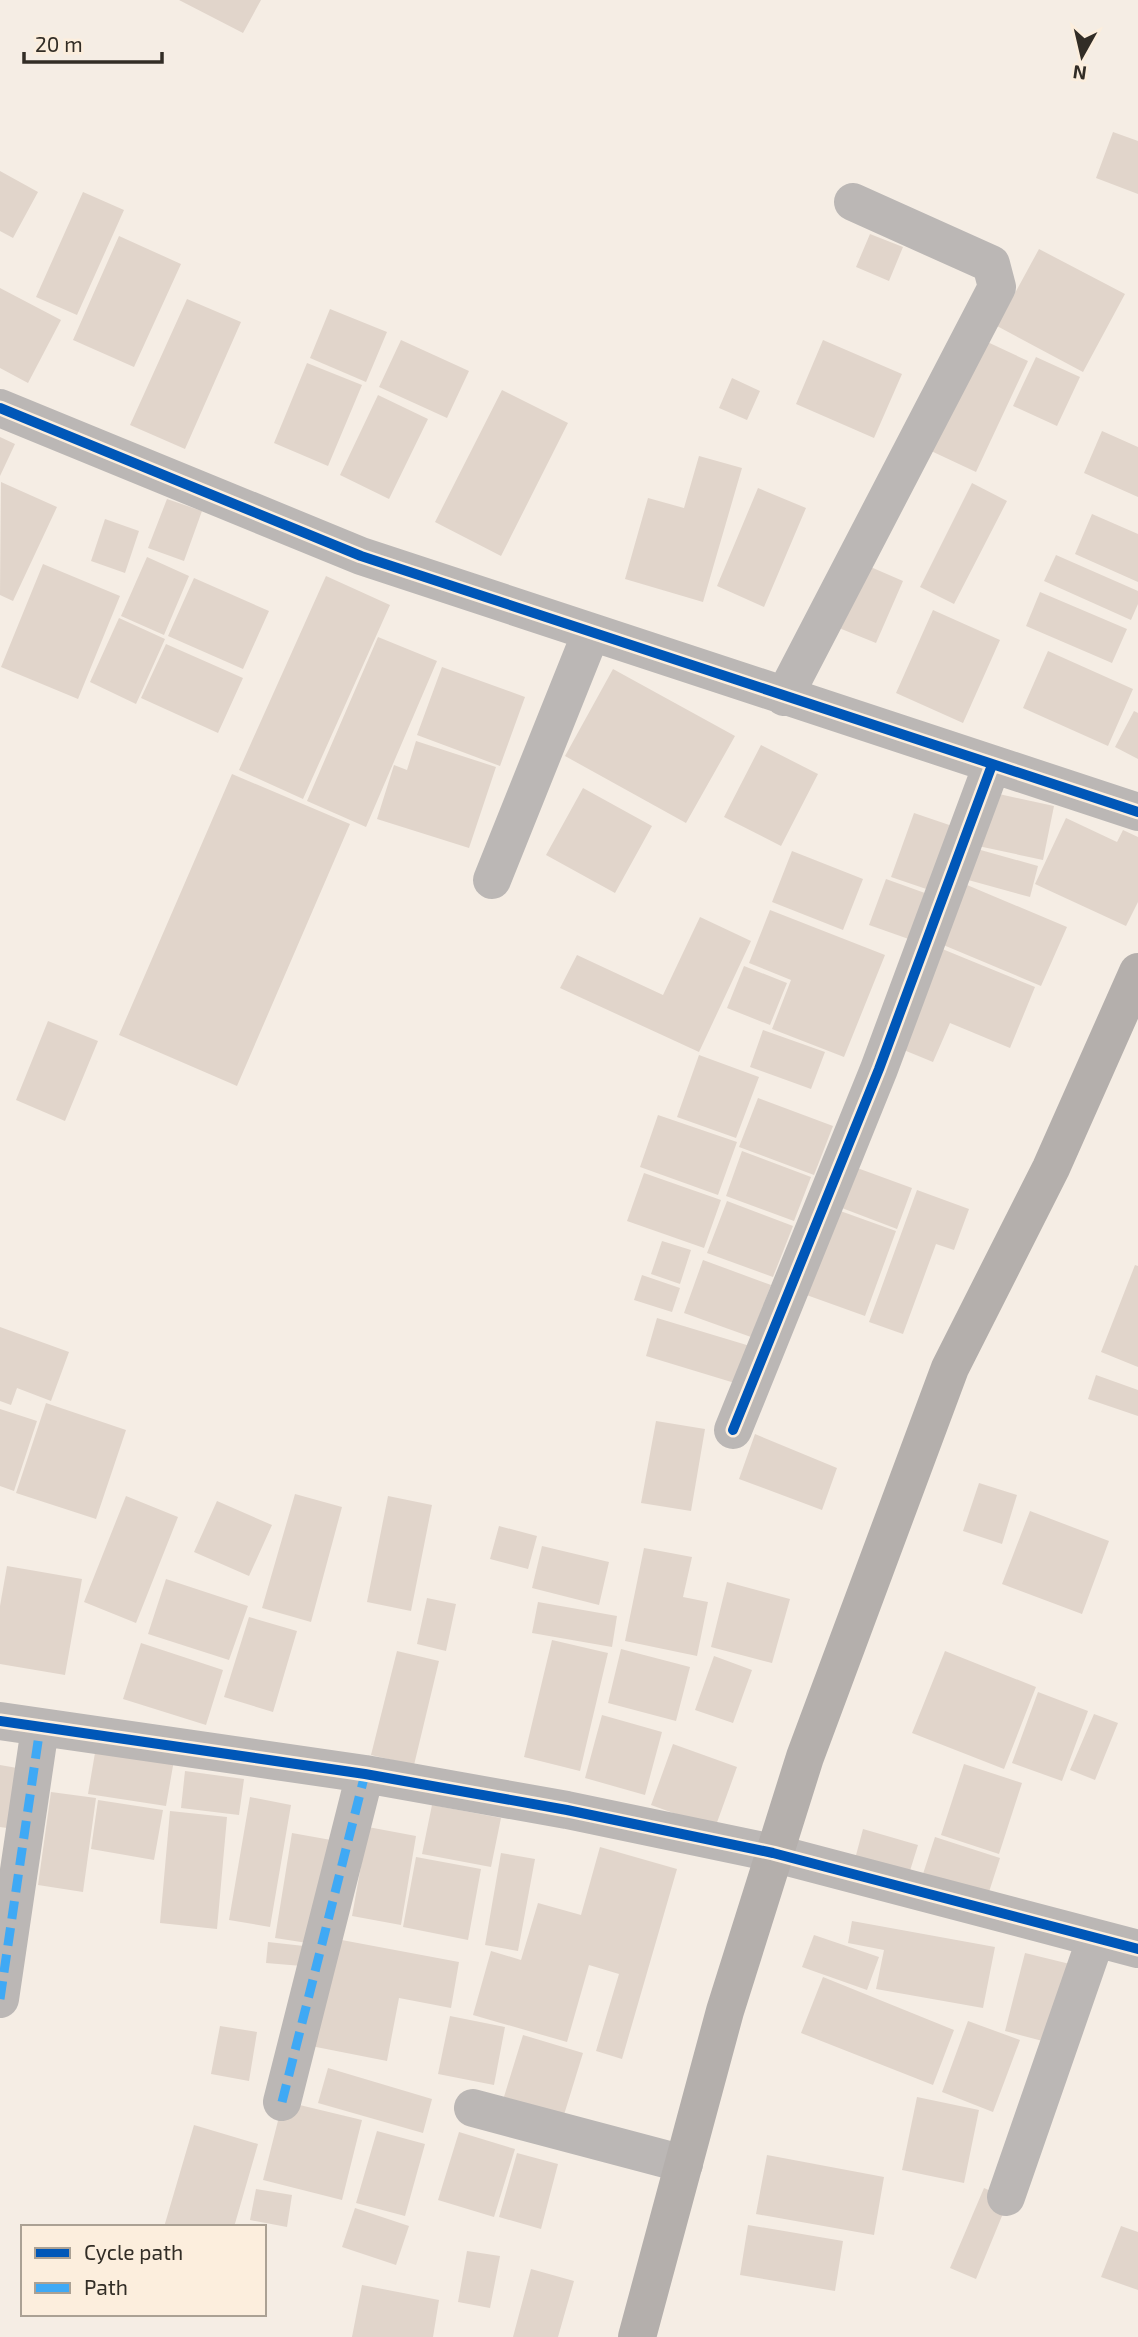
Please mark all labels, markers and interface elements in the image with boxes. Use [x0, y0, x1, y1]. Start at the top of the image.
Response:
scale bar [24, 21, 163, 65]
north arrow [1047, 21, 1117, 91]
text: 20 m [35, 31, 83, 56]
text: N [1071, 61, 1088, 86]
legend [21, 2225, 266, 2316]
text: Cycle path [84, 2239, 183, 2264]
text: Path [84, 2274, 128, 2299]

